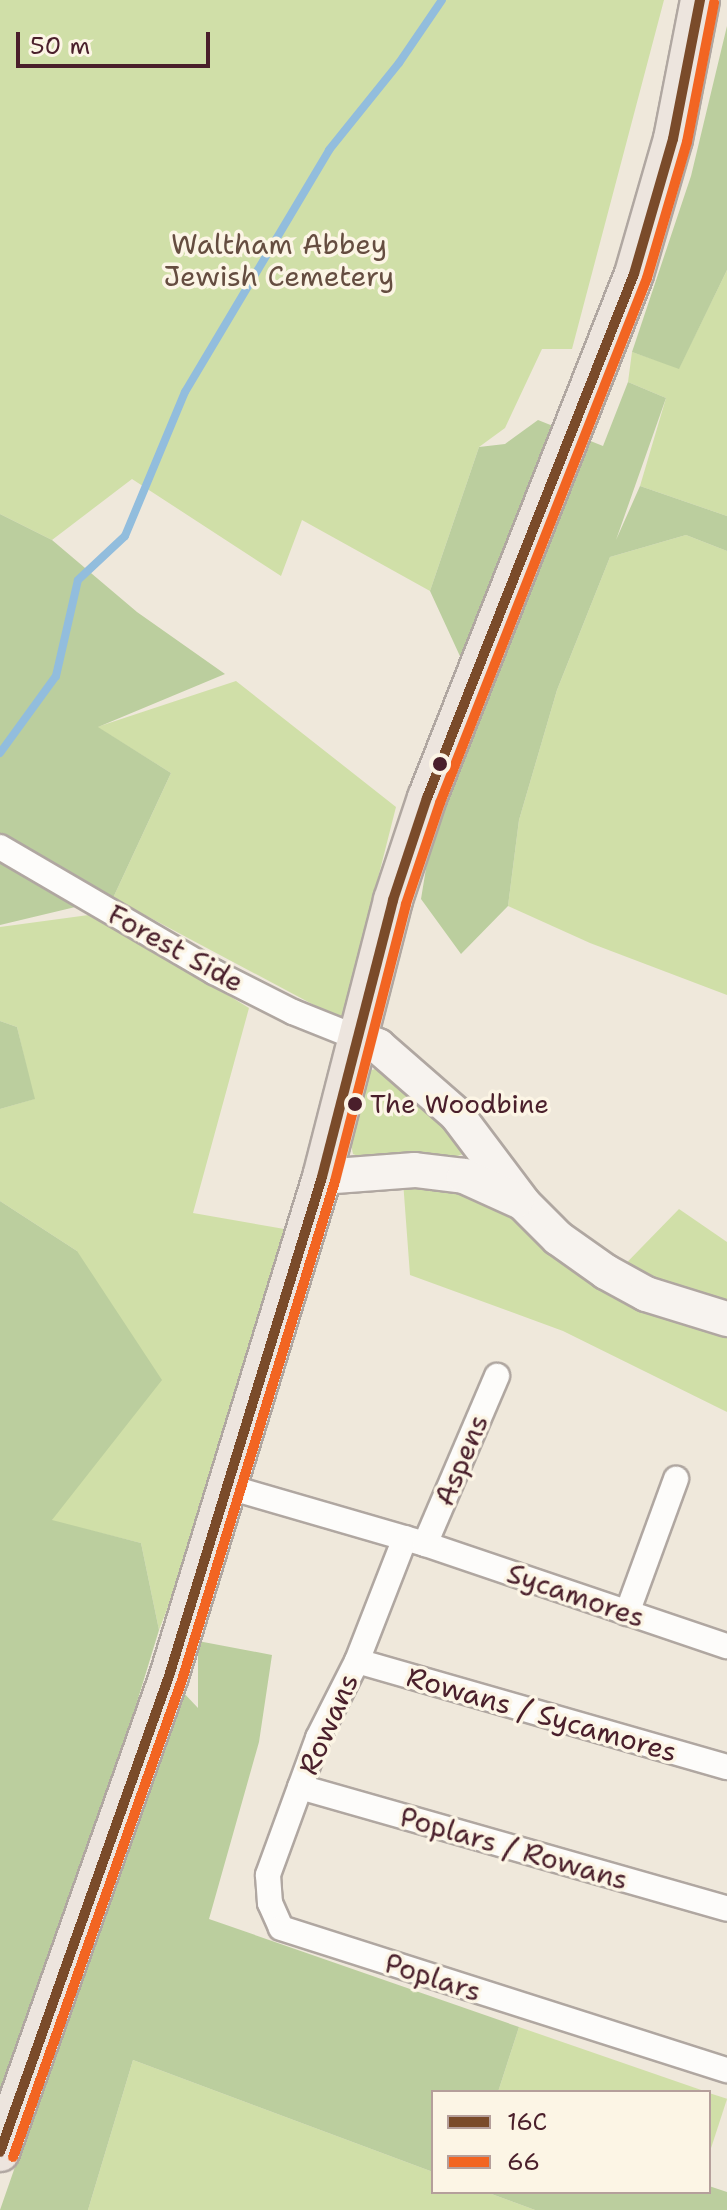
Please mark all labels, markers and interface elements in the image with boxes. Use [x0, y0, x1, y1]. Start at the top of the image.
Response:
scale bar [20, 16, 214, 66]
text: 50 m [30, 30, 90, 62]
park label: Waltham Abbey Jewish Cemetery [164, 227, 394, 293]
unlabelled marker [432, 756, 448, 772]
street label: Forest Side [102, 897, 250, 999]
place label: The Woodbine [370, 1088, 549, 1120]
marker: The Woodbine [347, 1096, 363, 1112]
street label: Aspens [427, 1409, 495, 1511]
street label: Sycamores [503, 1556, 649, 1634]
street label: Rowans / Sycamores [403, 1659, 681, 1769]
street label: Rowans [291, 1668, 365, 1780]
street label: Poplars / Rowans [396, 1799, 632, 1897]
street label: Poplars [381, 1946, 485, 2008]
legend [431, 2090, 711, 2194]
text: 16C [507, 2106, 547, 2138]
text: 66 [507, 2146, 540, 2178]

